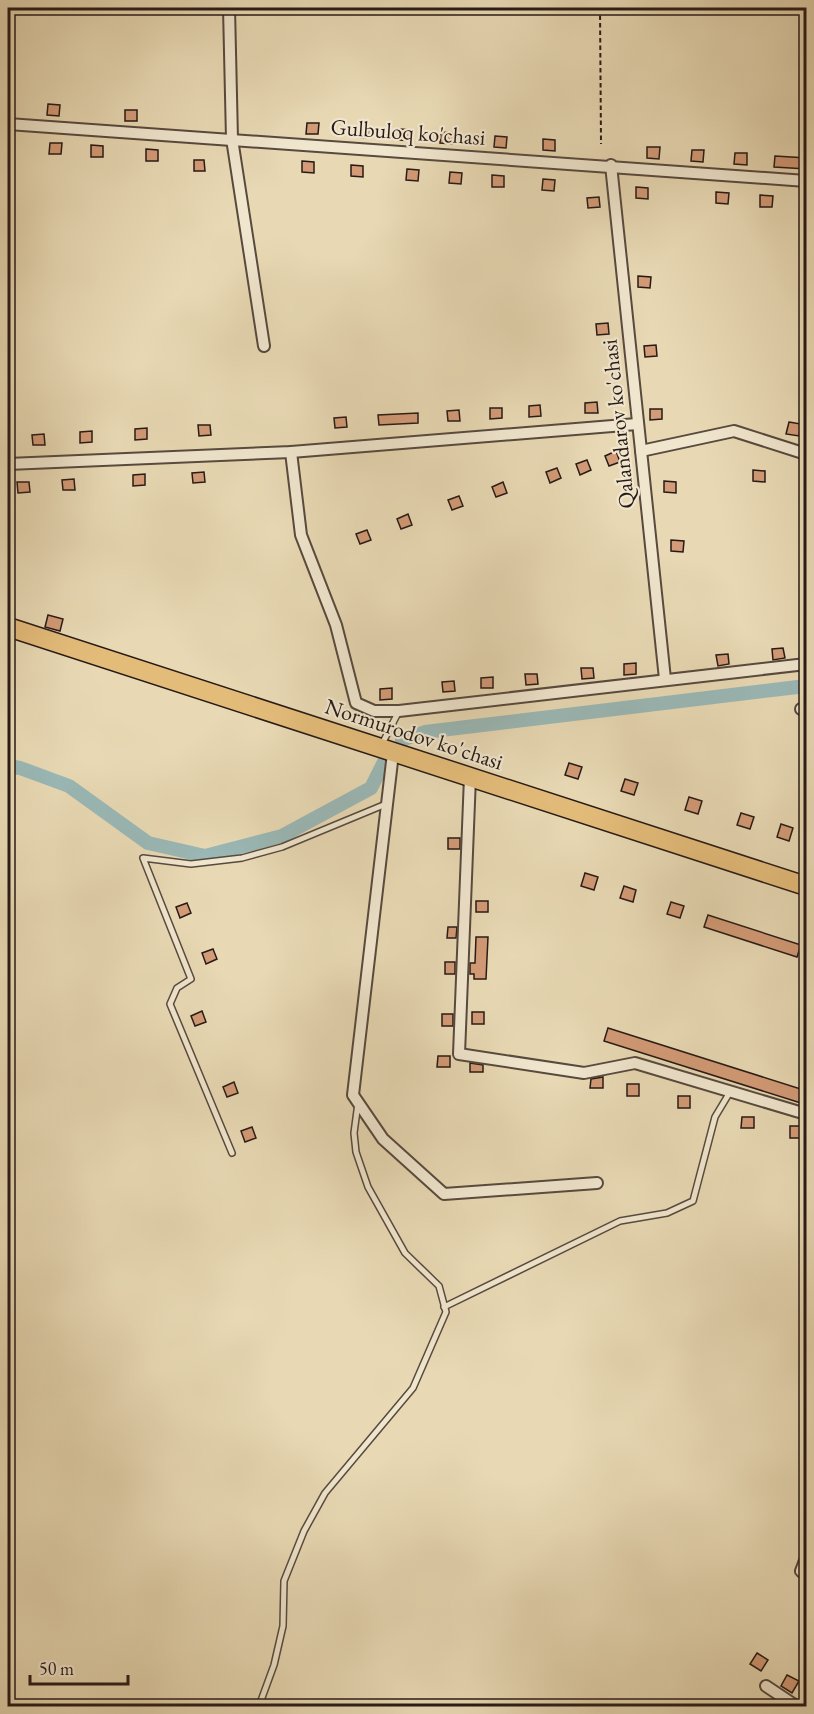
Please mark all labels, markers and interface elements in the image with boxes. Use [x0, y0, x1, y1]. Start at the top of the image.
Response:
street label: Gulbuloq ko'chasi [330, 112, 486, 152]
street label: Qalandarov ko'chasi [595, 338, 641, 510]
street label: Normurodov ko'chasi [321, 692, 507, 776]
scale bar [30, 1648, 128, 1686]
text: 50 m [39, 1657, 74, 1680]

